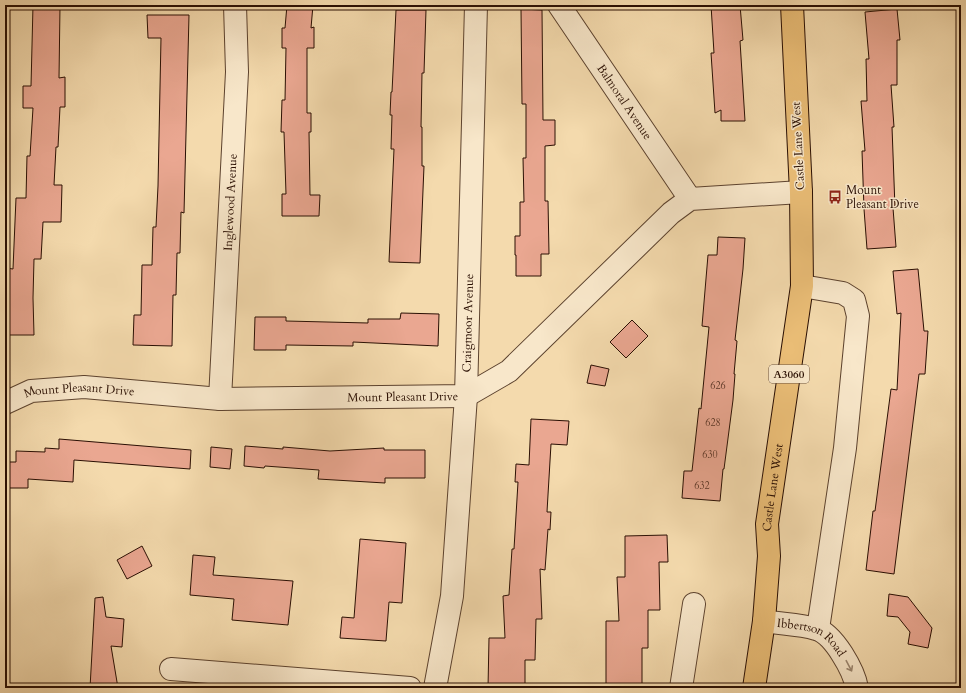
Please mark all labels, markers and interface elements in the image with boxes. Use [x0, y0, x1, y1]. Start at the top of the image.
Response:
street label: Balmoral Avenue [593, 61, 656, 143]
street label: Castle Lane West [788, 101, 808, 191]
street label: Inglewood Avenue [220, 153, 241, 251]
place label: Mount Pleasant Drive [846, 182, 919, 212]
bus stop icon: Mount Pleasant Drive [827, 189, 843, 205]
street label: Craigmoor Avenue [459, 274, 477, 373]
road number: A3060 [769, 365, 809, 383]
street label: Mount Pleasant Drive [21, 379, 135, 401]
house number: 626 [710, 379, 726, 393]
street label: Mount Pleasant Drive [347, 388, 458, 405]
house number: 628 [705, 416, 721, 430]
street label: Castle Lane West [759, 442, 787, 532]
house number: 630 [702, 448, 718, 462]
house number: 632 [694, 479, 710, 493]
street label: Ibbertson Road [776, 615, 850, 660]
one-way arrow [846, 660, 853, 672]

